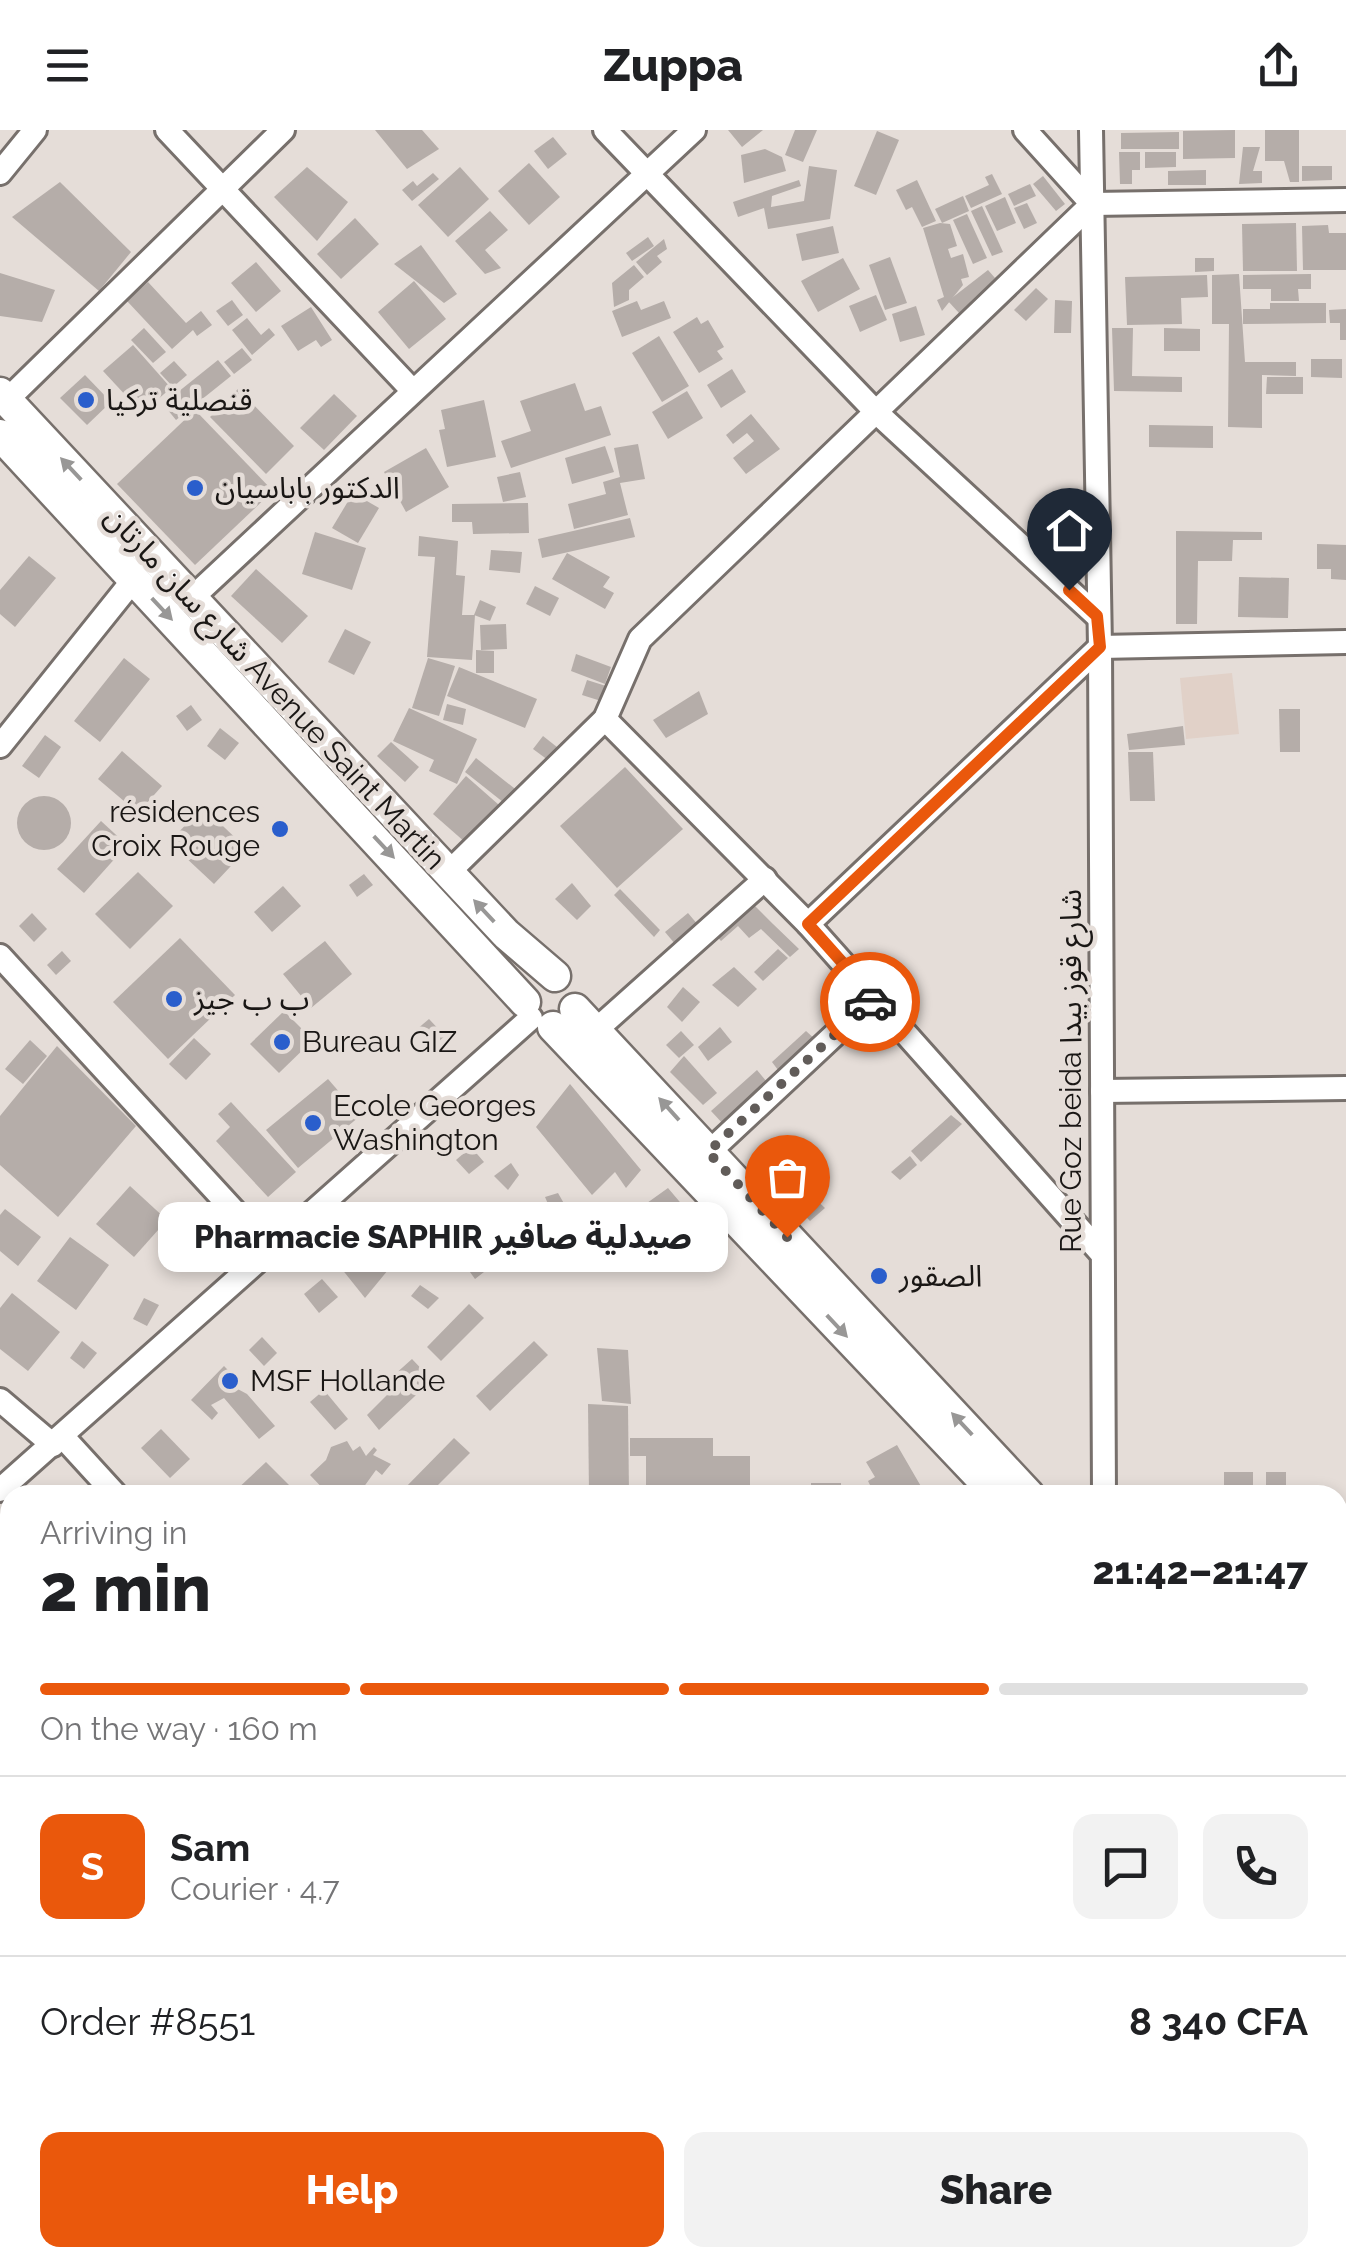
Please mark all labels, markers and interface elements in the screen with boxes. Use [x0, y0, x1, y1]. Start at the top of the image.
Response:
icon: menu [40, 38, 95, 93]
icon: share [1251, 38, 1306, 93]
text: Zuppa [603, 39, 743, 92]
place label: قنصلية تركيا [106, 382, 253, 417]
marker: قنصلية تركيا [75, 389, 97, 411]
one-way arrow [60, 457, 83, 481]
place label: الدكتور باباسيان [215, 470, 400, 505]
marker: الدكتور باباسيان [184, 477, 206, 499]
pin [1027, 488, 1112, 591]
street label: شارع سان مارتان Avenue Saint Martin [94, 499, 453, 880]
icon: home [1042, 503, 1097, 558]
one-way arrow [150, 597, 173, 621]
place label: résidences Croix Rouge [91, 794, 260, 863]
marker: résidences Croix Rouge [269, 818, 291, 840]
one-way arrow [372, 834, 395, 858]
street label: Rue Goz beida شارع قوز بيدا [1053, 889, 1093, 1253]
one-way arrow [473, 899, 496, 923]
courier [820, 952, 920, 1052]
icon: car [843, 975, 898, 1030]
place label: ب ب جيز [193, 981, 310, 1016]
marker: ب ب جيز [163, 988, 185, 1010]
place label: Bureau GIZ [302, 1024, 457, 1059]
marker: Bureau GIZ [271, 1031, 293, 1053]
place label: Ecole Georges Washington [333, 1088, 536, 1157]
one-way arrow [659, 1097, 681, 1122]
marker: Ecole Georges Washington [302, 1112, 324, 1134]
pin [745, 1135, 830, 1238]
icon: bag [760, 1150, 815, 1205]
callout: Pharmacie SAPHIR صيدلية صافير [157, 1202, 727, 1272]
text: Pharmacie SAPHIR صيدلية صافير [194, 1218, 692, 1255]
place label: الصقور [898, 1258, 982, 1293]
marker: الصقور [868, 1265, 890, 1287]
one-way arrow [825, 1314, 848, 1338]
place label: MSF Hollande [250, 1363, 445, 1398]
marker: MSF Hollande [219, 1370, 241, 1392]
one-way arrow [951, 1412, 974, 1436]
text: Arriving in [40, 1514, 187, 1551]
text: 21:42–21:47 [1093, 1548, 1308, 1593]
text: 2 min [40, 1550, 211, 1626]
text: On the way · 160 m [40, 1710, 318, 1747]
button: chat [1073, 1814, 1178, 1919]
button: phone [1203, 1814, 1308, 1919]
text: Sam [170, 1825, 250, 1870]
text: S [81, 1844, 104, 1889]
text: Courier · 4.7 [170, 1870, 340, 1907]
text: Order #8551 [40, 1999, 255, 2044]
text: 8 340 CFA [1129, 1999, 1308, 2044]
button: Help [40, 2132, 664, 2247]
button: Share [684, 2132, 1308, 2247]

